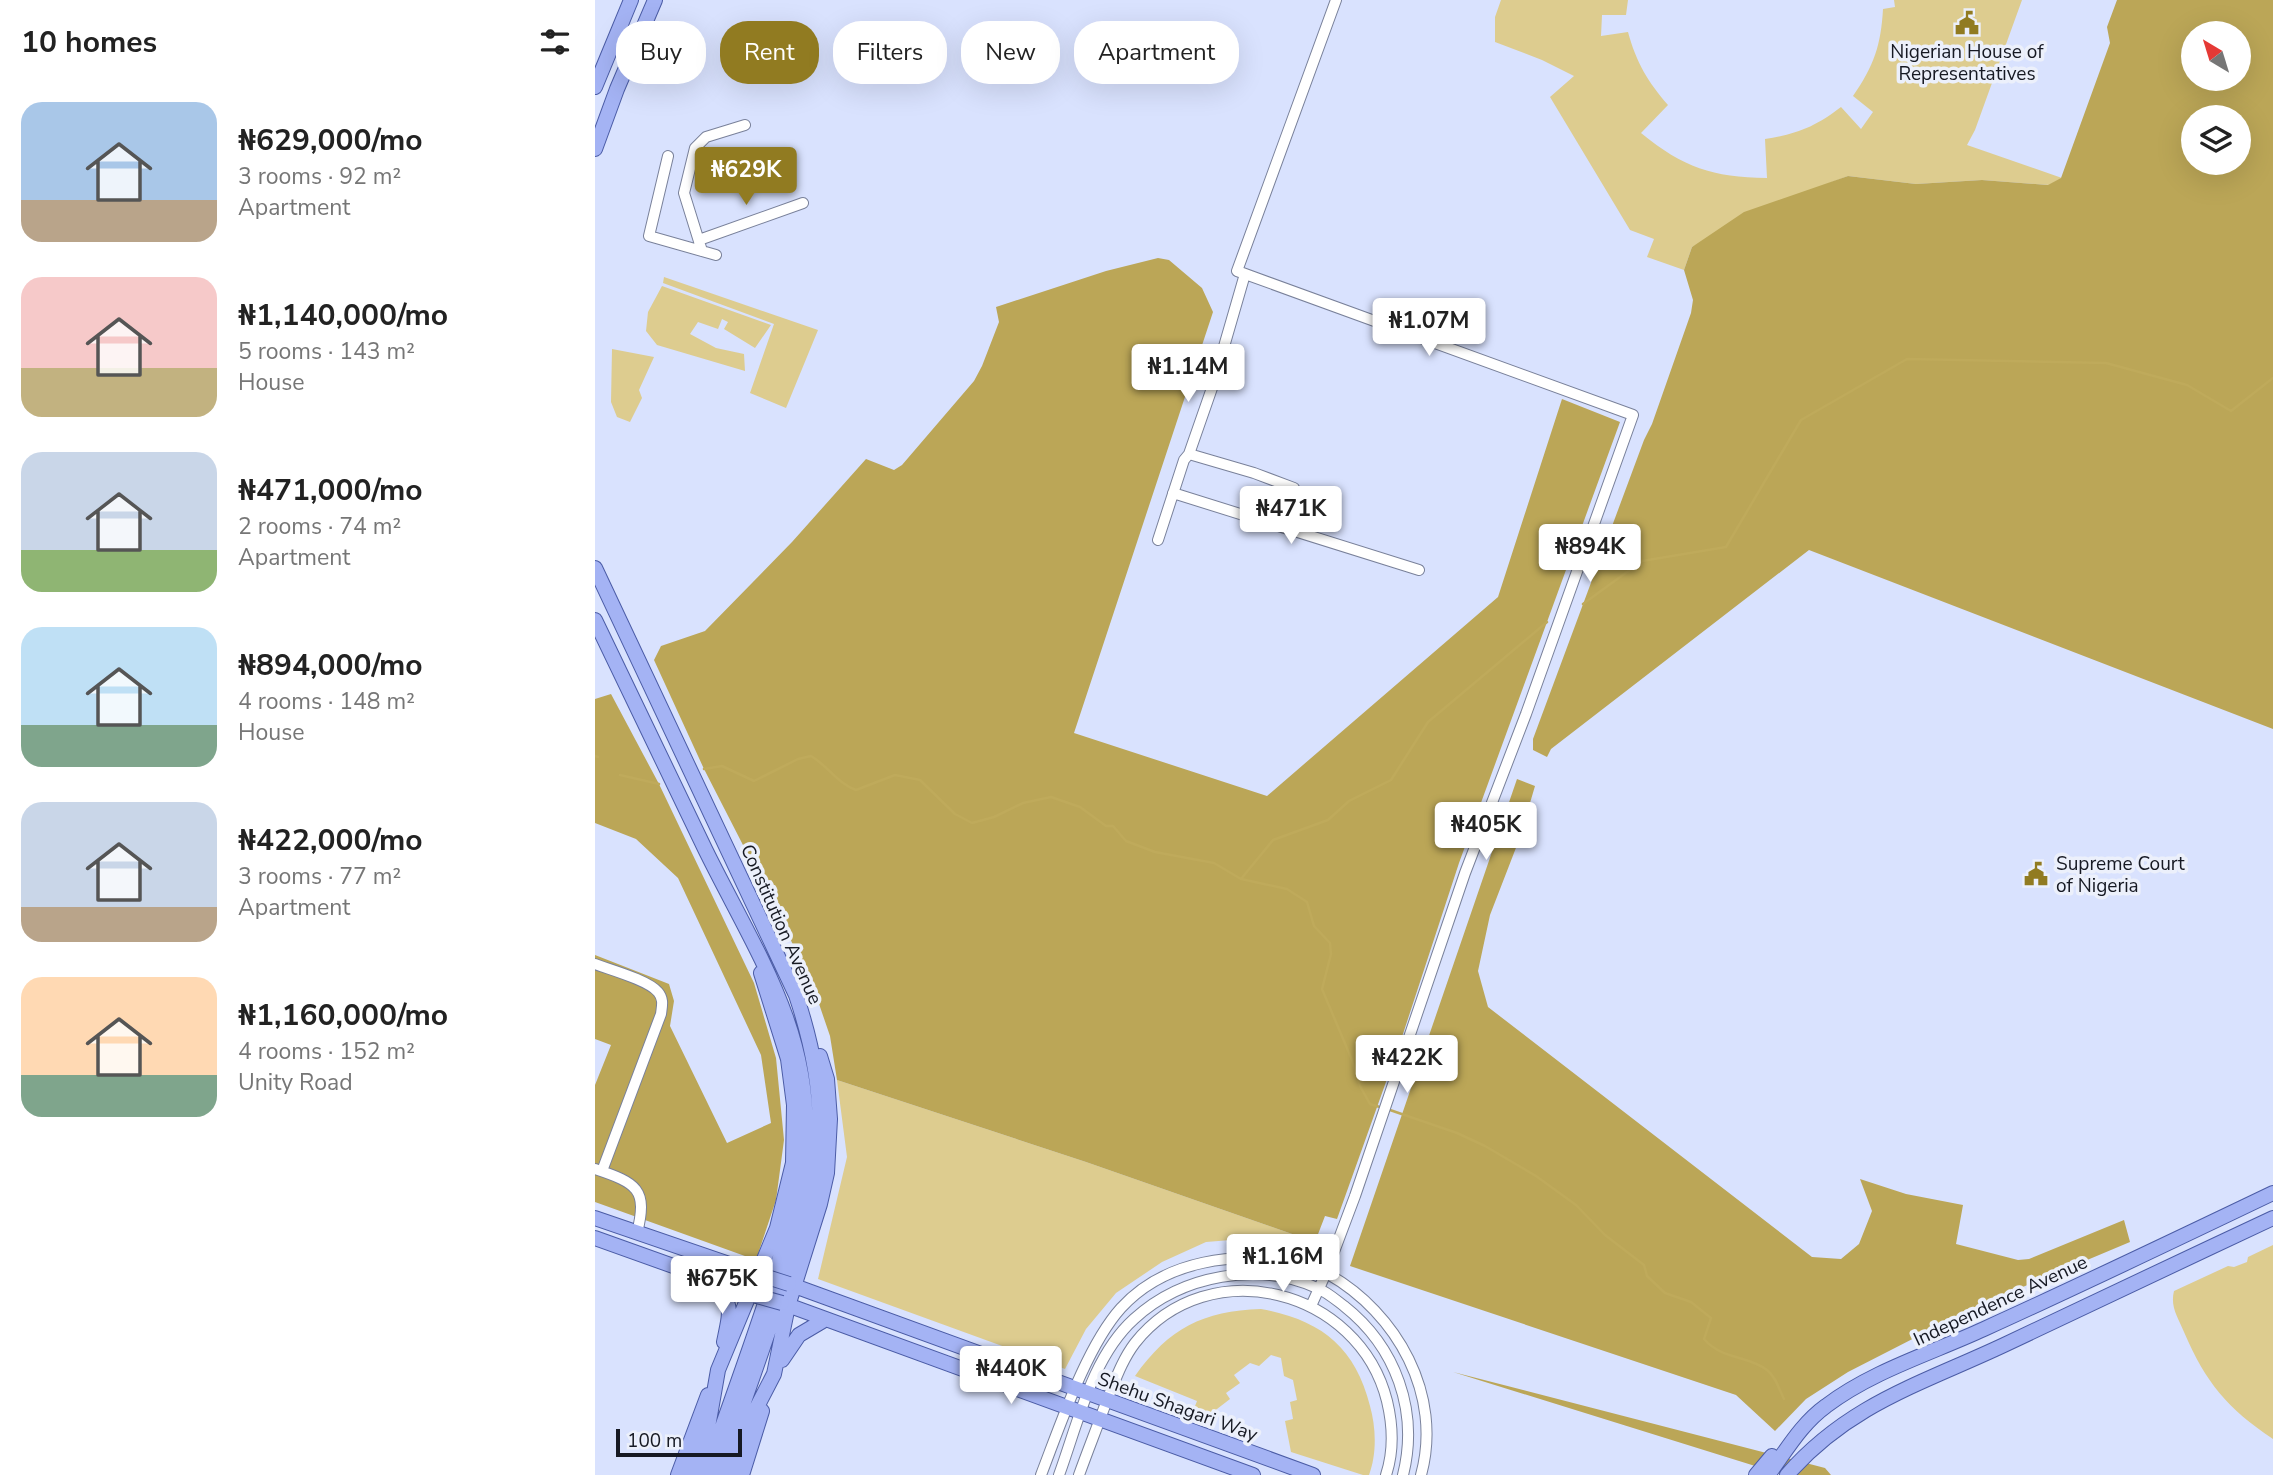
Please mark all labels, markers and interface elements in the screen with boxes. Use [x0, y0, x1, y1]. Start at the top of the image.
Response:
public building icon: Nigerian House of Representatives [1953, 9, 1981, 37]
chip: Buy [616, 21, 706, 84]
chip: Rent [720, 21, 819, 84]
chip: Filters [833, 21, 947, 84]
chip: New [961, 21, 1060, 84]
chip: Apartment [1074, 21, 1239, 84]
north arrow [2181, 21, 2251, 91]
map controls [2181, 21, 2251, 175]
text: 10 homes [21, 22, 157, 63]
icon: filters [536, 23, 574, 61]
place label: Nigerian House of Representatives [1890, 39, 2044, 87]
button: layers [2181, 105, 2251, 175]
text: ₦629,000/mo [238, 120, 423, 161]
icon: home [77, 130, 161, 214]
pin: ₦629K [697, 148, 795, 207]
text: ₦629K [711, 154, 781, 185]
text: 3 rooms · 92 m² [238, 161, 401, 192]
text: Apartment [238, 192, 350, 223]
text: ₦1,140,000/mo [238, 295, 448, 336]
pin: ₦1.07M [1372, 298, 1486, 358]
icon: home [77, 305, 161, 389]
text: ₦1.07M [1389, 305, 1469, 336]
text: 5 rooms · 143 m² [238, 336, 415, 367]
pin: ₦1.14M [1131, 344, 1245, 404]
text: ₦1.14M [1148, 351, 1228, 382]
text: House [238, 367, 305, 398]
text: ₦471,000/mo [238, 470, 423, 511]
icon: home [77, 480, 161, 564]
pin: ₦471K [1242, 486, 1340, 546]
text: ₦471K [1256, 493, 1326, 524]
text: 2 rooms · 74 m² [238, 511, 401, 542]
pin: ₦894K [1541, 524, 1639, 584]
text: ₦894K [1555, 531, 1625, 562]
text: Apartment [238, 542, 350, 573]
text: ₦894,000/mo [238, 645, 423, 686]
icon: home [77, 655, 161, 739]
text: 4 rooms · 148 m² [238, 686, 415, 717]
text: House [238, 717, 305, 748]
pin: ₦405K [1437, 802, 1535, 862]
text: ₦405K [1451, 809, 1521, 840]
text: ₦422,000/mo [238, 820, 423, 861]
icon: home [77, 830, 161, 914]
street label: Constitution Avenue [734, 840, 828, 1009]
place label: Supreme Court of Nigeria [2056, 851, 2185, 899]
public building icon: Supreme Court of Nigeria [2022, 860, 2050, 888]
text: 3 rooms · 77 m² [238, 861, 401, 892]
text: Apartment [238, 892, 350, 923]
text: ₦1,160,000/mo [238, 995, 448, 1036]
icon: home [77, 1005, 161, 1089]
text: 4 rooms · 152 m² [238, 1036, 415, 1067]
pin: ₦422K [1358, 1036, 1456, 1095]
text: ₦422K [1372, 1042, 1442, 1073]
text: Unity Road [238, 1067, 353, 1098]
pin: ₦1.16M [1226, 1234, 1340, 1294]
text: ₦1.16M [1243, 1241, 1323, 1272]
street label: Independence Avenue [1909, 1249, 2092, 1353]
pin: ₦675K [673, 1256, 771, 1316]
text: ₦675K [687, 1263, 757, 1294]
pin: ₦440K [962, 1346, 1060, 1406]
text: ₦440K [976, 1353, 1046, 1384]
street label: Shehu Shagari Way [1094, 1366, 1261, 1448]
scale bar [616, 1426, 742, 1458]
text: 100 m [627, 1428, 682, 1454]

